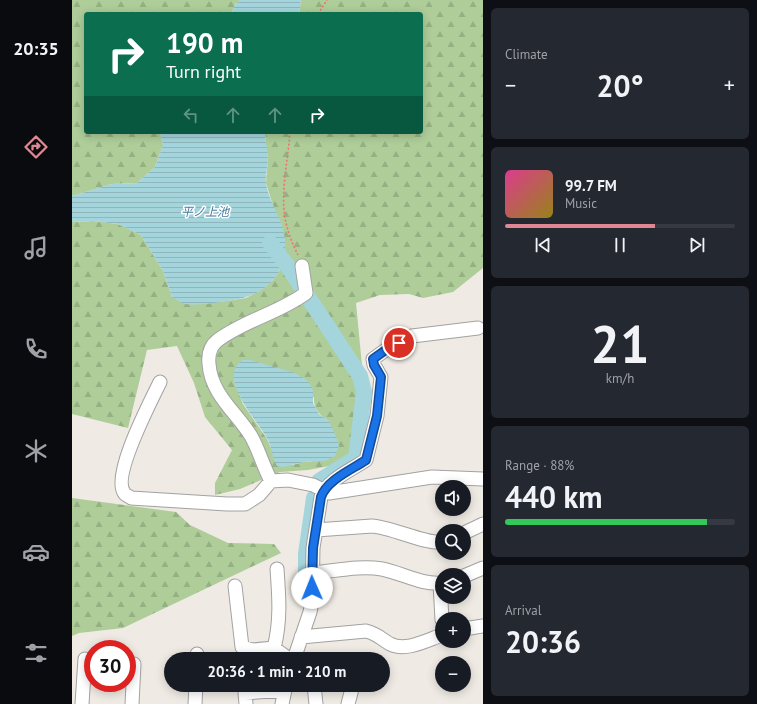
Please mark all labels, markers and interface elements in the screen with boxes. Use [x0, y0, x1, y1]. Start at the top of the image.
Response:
text: 190 m [166, 24, 243, 61]
icon: right [100, 28, 152, 80]
text: 20:35 [13, 37, 59, 60]
text: Climate [505, 46, 548, 63]
text: Turn right [166, 60, 241, 83]
text: 20° [596, 66, 644, 105]
text: − [505, 71, 516, 99]
text: + [724, 71, 735, 99]
icon: left [180, 104, 202, 126]
icon: ahead [222, 104, 244, 126]
icon: ahead [264, 104, 286, 126]
icon: right [306, 104, 328, 126]
icon: directions [22, 133, 50, 161]
text: 99.7 FM [565, 176, 617, 195]
text: Music [565, 195, 597, 212]
water label: 平ノ上池 [181, 204, 230, 219]
icon: music [22, 234, 50, 262]
icon: previous [532, 234, 554, 256]
icon: pause [609, 234, 631, 256]
icon: next [686, 234, 708, 256]
text: 21 [591, 310, 649, 377]
pin [382, 326, 416, 360]
icon: arrive [388, 332, 410, 354]
icon: phone [22, 335, 50, 363]
text: km/h [606, 370, 634, 387]
icon: climate [22, 437, 50, 465]
text: Range · 88% [505, 457, 574, 474]
text: 440 km [505, 477, 603, 516]
map controls [435, 480, 471, 692]
button: sound [435, 480, 471, 516]
button: search [435, 524, 471, 560]
icon: car [22, 538, 50, 566]
position arrow [291, 567, 333, 609]
button: layers [435, 568, 471, 604]
text: Arrival [505, 602, 541, 619]
button: + [435, 612, 471, 648]
text: 20:36 [505, 622, 581, 661]
icon: filters [22, 639, 50, 667]
speed limit sign: 30 [84, 640, 136, 692]
button: − [435, 656, 471, 692]
text: 20:36 · 1 min · 210 m [208, 662, 346, 681]

